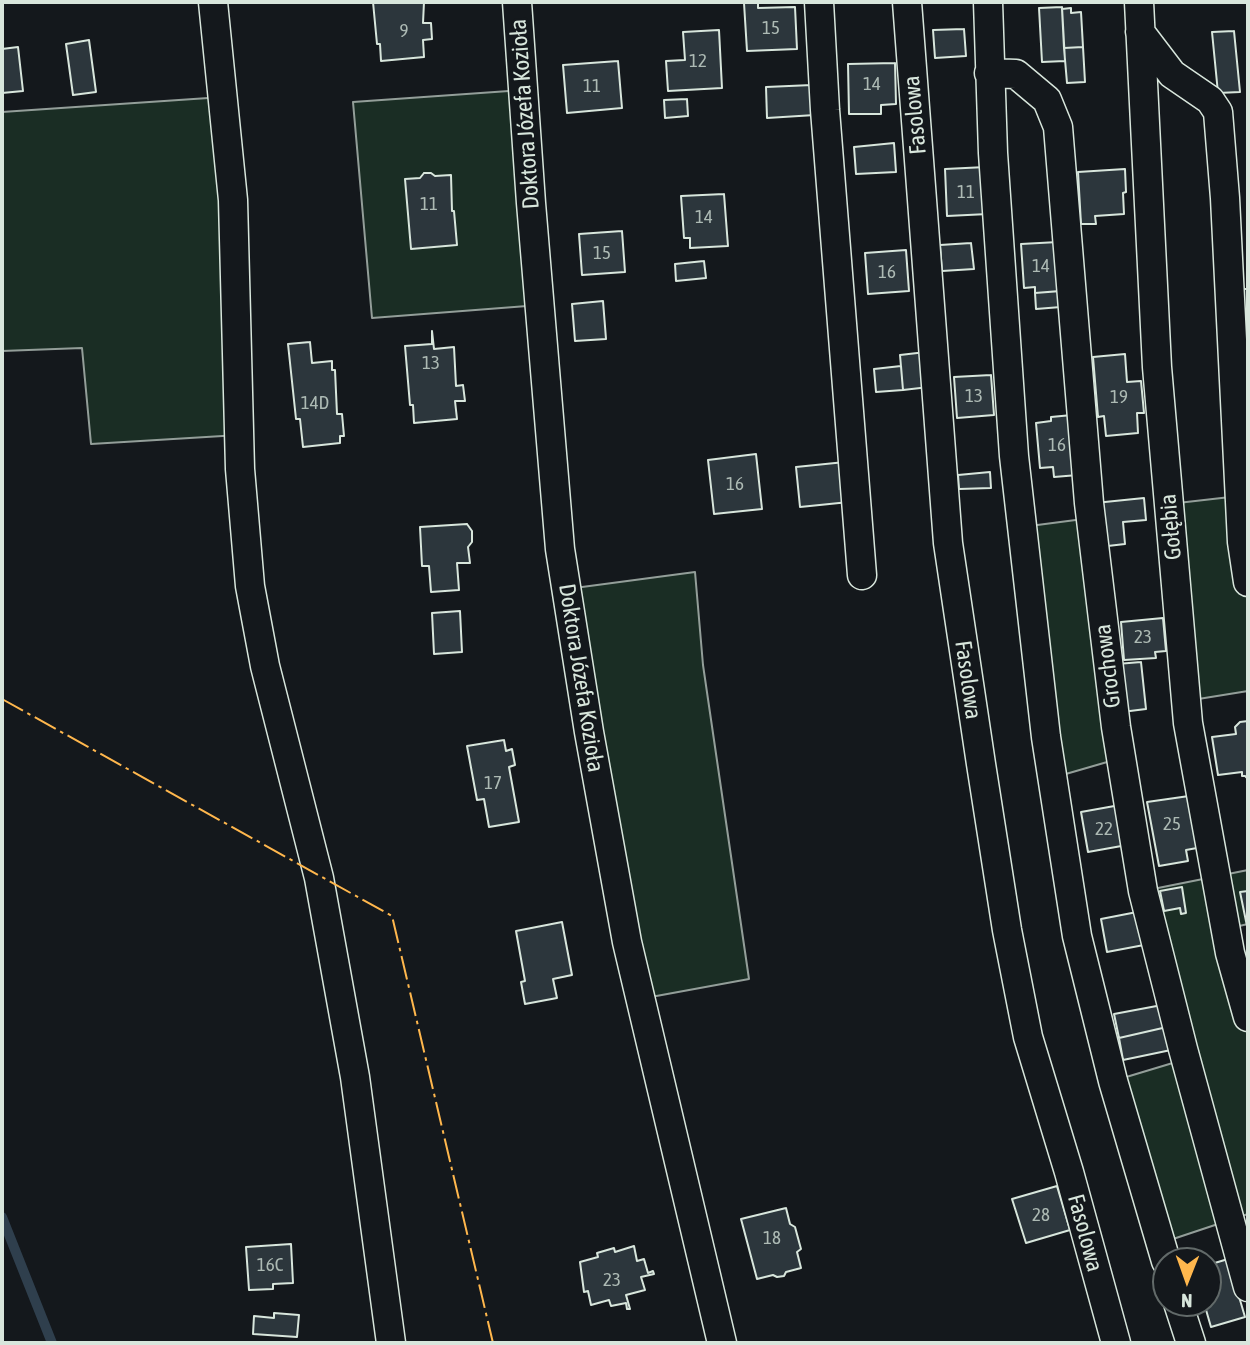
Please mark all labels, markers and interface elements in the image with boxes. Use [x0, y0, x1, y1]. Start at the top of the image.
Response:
house number: 15 [762, 17, 780, 39]
street label: Doktora Józefa Kozioła [505, 18, 545, 210]
house number: 9 [400, 20, 408, 42]
house number: 12 [689, 50, 707, 72]
house number: 14 [863, 73, 881, 95]
street label: Fasolowa [898, 74, 932, 156]
house number: 11 [583, 75, 601, 97]
house number: 11 [957, 181, 975, 203]
house number: 11 [420, 193, 438, 215]
house number: 14 [695, 206, 713, 228]
house number: 15 [593, 242, 611, 264]
house number: 14 [1032, 255, 1050, 277]
house number: 16 [878, 261, 896, 283]
house number: 13 [422, 352, 440, 374]
house number: 13 [965, 385, 983, 407]
house number: 19 [1110, 386, 1128, 408]
house number: 14D [301, 392, 329, 414]
house number: 16 [1048, 434, 1066, 456]
house number: 16 [726, 473, 744, 495]
street label: Gołębia [1154, 493, 1188, 561]
street label: Doktora Józefa Kozioła [552, 582, 610, 774]
street label: Grochowa [1089, 623, 1127, 709]
house number: 23 [1134, 626, 1152, 648]
street label: Fasolowa [949, 639, 987, 721]
house number: 17 [484, 772, 502, 794]
house number: 25 [1163, 813, 1181, 835]
house number: 22 [1095, 818, 1113, 840]
street label: Fasolowa [1061, 1191, 1109, 1275]
house number: 28 [1032, 1204, 1050, 1226]
house number: 18 [763, 1227, 781, 1249]
north arrow [1152, 1247, 1222, 1317]
house number: 16C [257, 1254, 283, 1276]
house number: 23 [603, 1269, 621, 1291]
text: N [1181, 1290, 1192, 1312]

